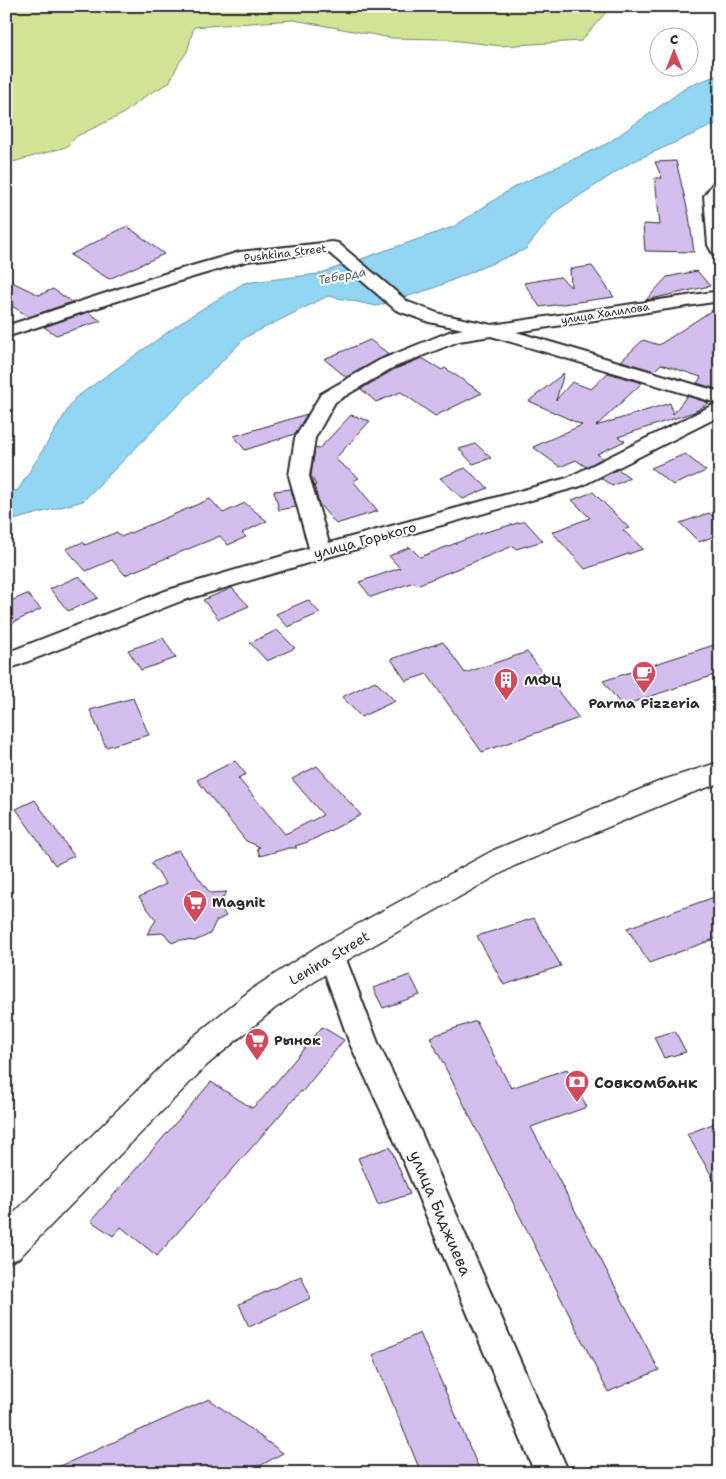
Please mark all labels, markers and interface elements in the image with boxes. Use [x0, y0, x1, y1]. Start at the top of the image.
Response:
north arrow [648, 28, 698, 78]
text: С [670, 30, 678, 48]
street label: Pushkina Street [243, 241, 327, 266]
water label: Теберда [317, 264, 367, 288]
street label: улица Халилова [560, 299, 651, 328]
street label: улица Горького [312, 518, 418, 562]
cafe icon: Parma Pizzeria [631, 660, 657, 694]
building icon: МФЦ [493, 667, 519, 701]
place label: МФЦ [524, 671, 562, 689]
place label: Parma Pizzeria [588, 694, 700, 712]
supermarket icon: Magnit [182, 889, 208, 923]
place label: Magnit [212, 893, 266, 911]
street label: Lenina Street [286, 927, 372, 989]
supermarket icon: Рынок [244, 1027, 270, 1061]
place label: Рынок [274, 1031, 321, 1049]
bank icon: Совкомбанк [564, 1069, 590, 1103]
place label: Совкомбанк [594, 1072, 698, 1093]
street label: улица Биджиева [405, 1147, 476, 1279]

